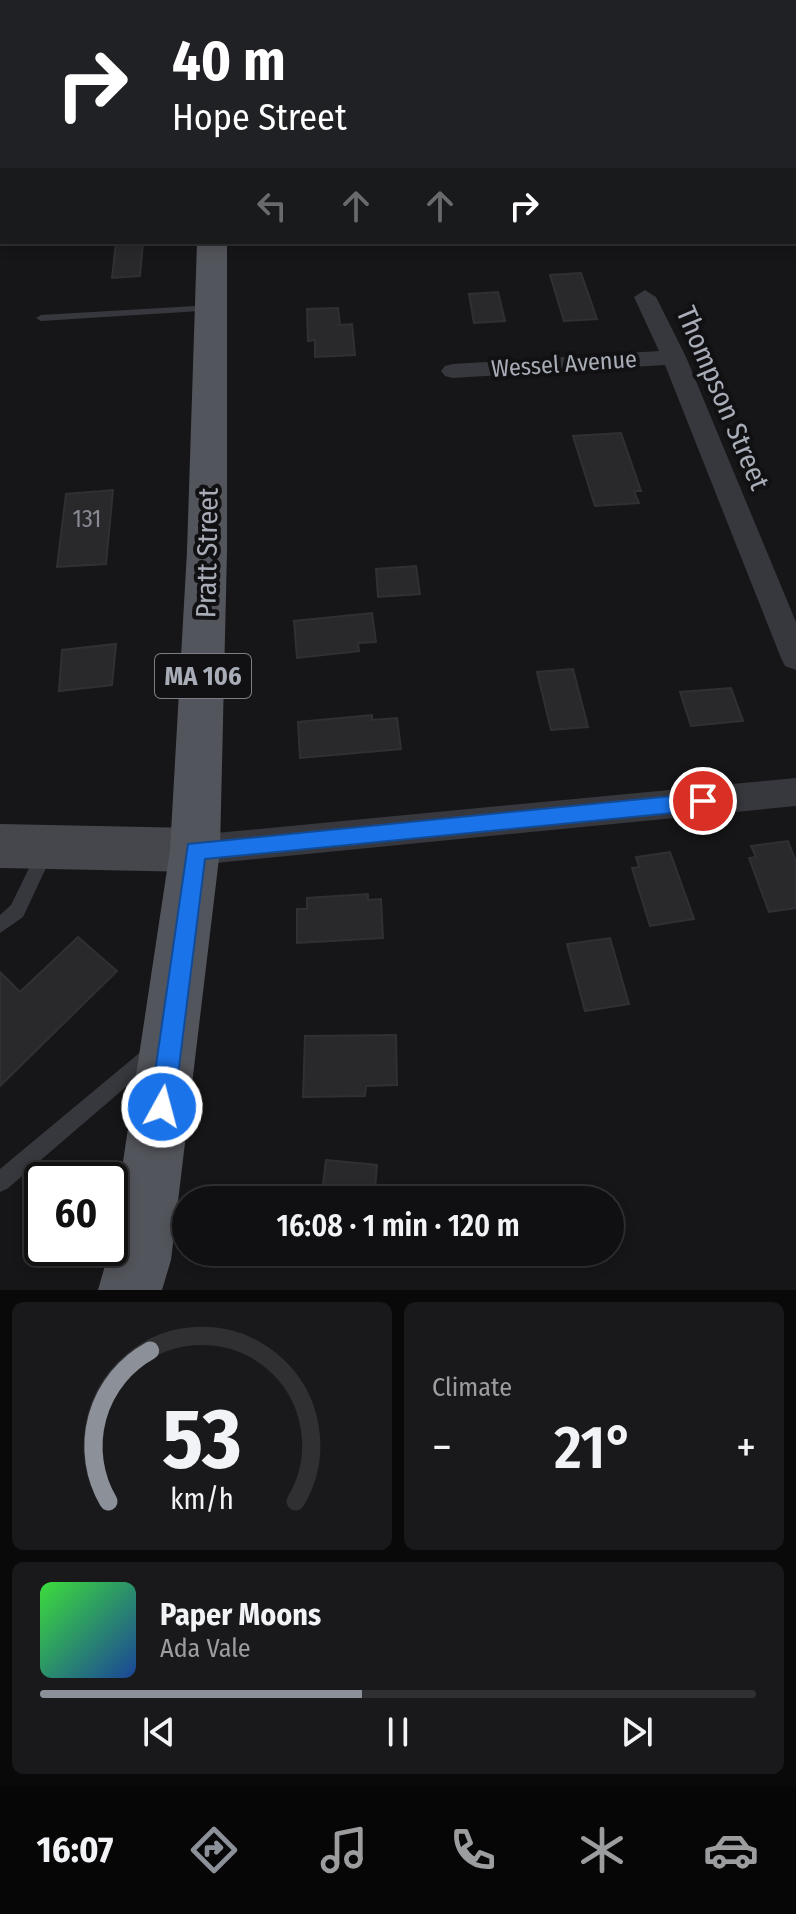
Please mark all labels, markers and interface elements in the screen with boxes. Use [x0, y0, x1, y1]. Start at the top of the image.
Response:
text: 40 m [172, 28, 286, 95]
icon: right [40, 32, 144, 136]
text: Hope Street [172, 96, 347, 140]
icon: left [250, 184, 294, 228]
icon: ahead [334, 184, 378, 228]
icon: ahead [418, 184, 462, 228]
icon: right [502, 184, 546, 228]
street label: Thompson Street [670, 301, 777, 495]
street label: Wessel Avenue [490, 345, 638, 383]
street label: Pratt Street [189, 487, 225, 619]
house number: 131 [73, 505, 101, 533]
road number: MA 106 [155, 654, 251, 698]
pin [669, 767, 737, 835]
icon: arrive [681, 779, 725, 823]
position arrow [120, 1065, 204, 1149]
speed limit sign: 60 [24, 1162, 128, 1266]
text: 16:08 · 1 min · 120 m [276, 1208, 520, 1244]
text: Climate [432, 1372, 512, 1403]
text: 53 [162, 1390, 242, 1490]
text: 21° [554, 1412, 634, 1484]
text: − [432, 1421, 452, 1474]
text: + [736, 1421, 756, 1474]
text: km/h [170, 1482, 234, 1517]
text: Paper Moons [160, 1597, 321, 1633]
text: Ada Vale [160, 1633, 251, 1664]
icon: previous [137, 1710, 181, 1754]
icon: pause [376, 1710, 420, 1754]
icon: next [615, 1710, 659, 1754]
icon: directions [186, 1822, 242, 1878]
icon: music [316, 1822, 372, 1878]
icon: phone [445, 1822, 501, 1878]
icon: climate [574, 1822, 630, 1878]
icon: car [703, 1822, 759, 1878]
text: 16:07 [37, 1828, 113, 1872]

